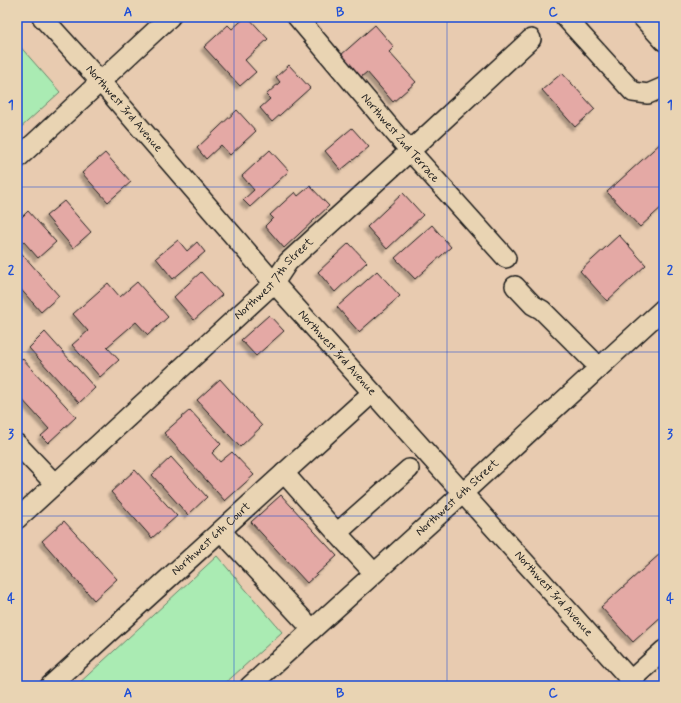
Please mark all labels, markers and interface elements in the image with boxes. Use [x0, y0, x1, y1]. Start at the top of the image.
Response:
text: A [124, 4, 132, 21]
text: B [336, 4, 345, 21]
text: C [548, 4, 558, 21]
street label: Northwest 3rd Avenue [82, 62, 166, 156]
street label: Northwest 2nd Terrace [357, 90, 443, 186]
text: 1 [8, 97, 14, 114]
text: 1 [667, 97, 673, 114]
street label: Northwest 7th Street [231, 234, 317, 324]
text: 2 [8, 262, 15, 279]
text: 2 [667, 262, 674, 279]
street label: Northwest 3rd Avenue [294, 307, 380, 399]
text: 3 [8, 426, 14, 443]
text: 3 [667, 426, 673, 443]
street label: Northwest 6th Street [412, 456, 503, 540]
street label: Northwest 6th Court [168, 499, 255, 580]
street label: Northwest 3rd Avenue [511, 548, 596, 640]
text: 4 [7, 591, 15, 608]
text: 4 [666, 591, 674, 608]
text: A [124, 685, 132, 702]
text: B [336, 685, 345, 702]
text: C [548, 685, 558, 702]

